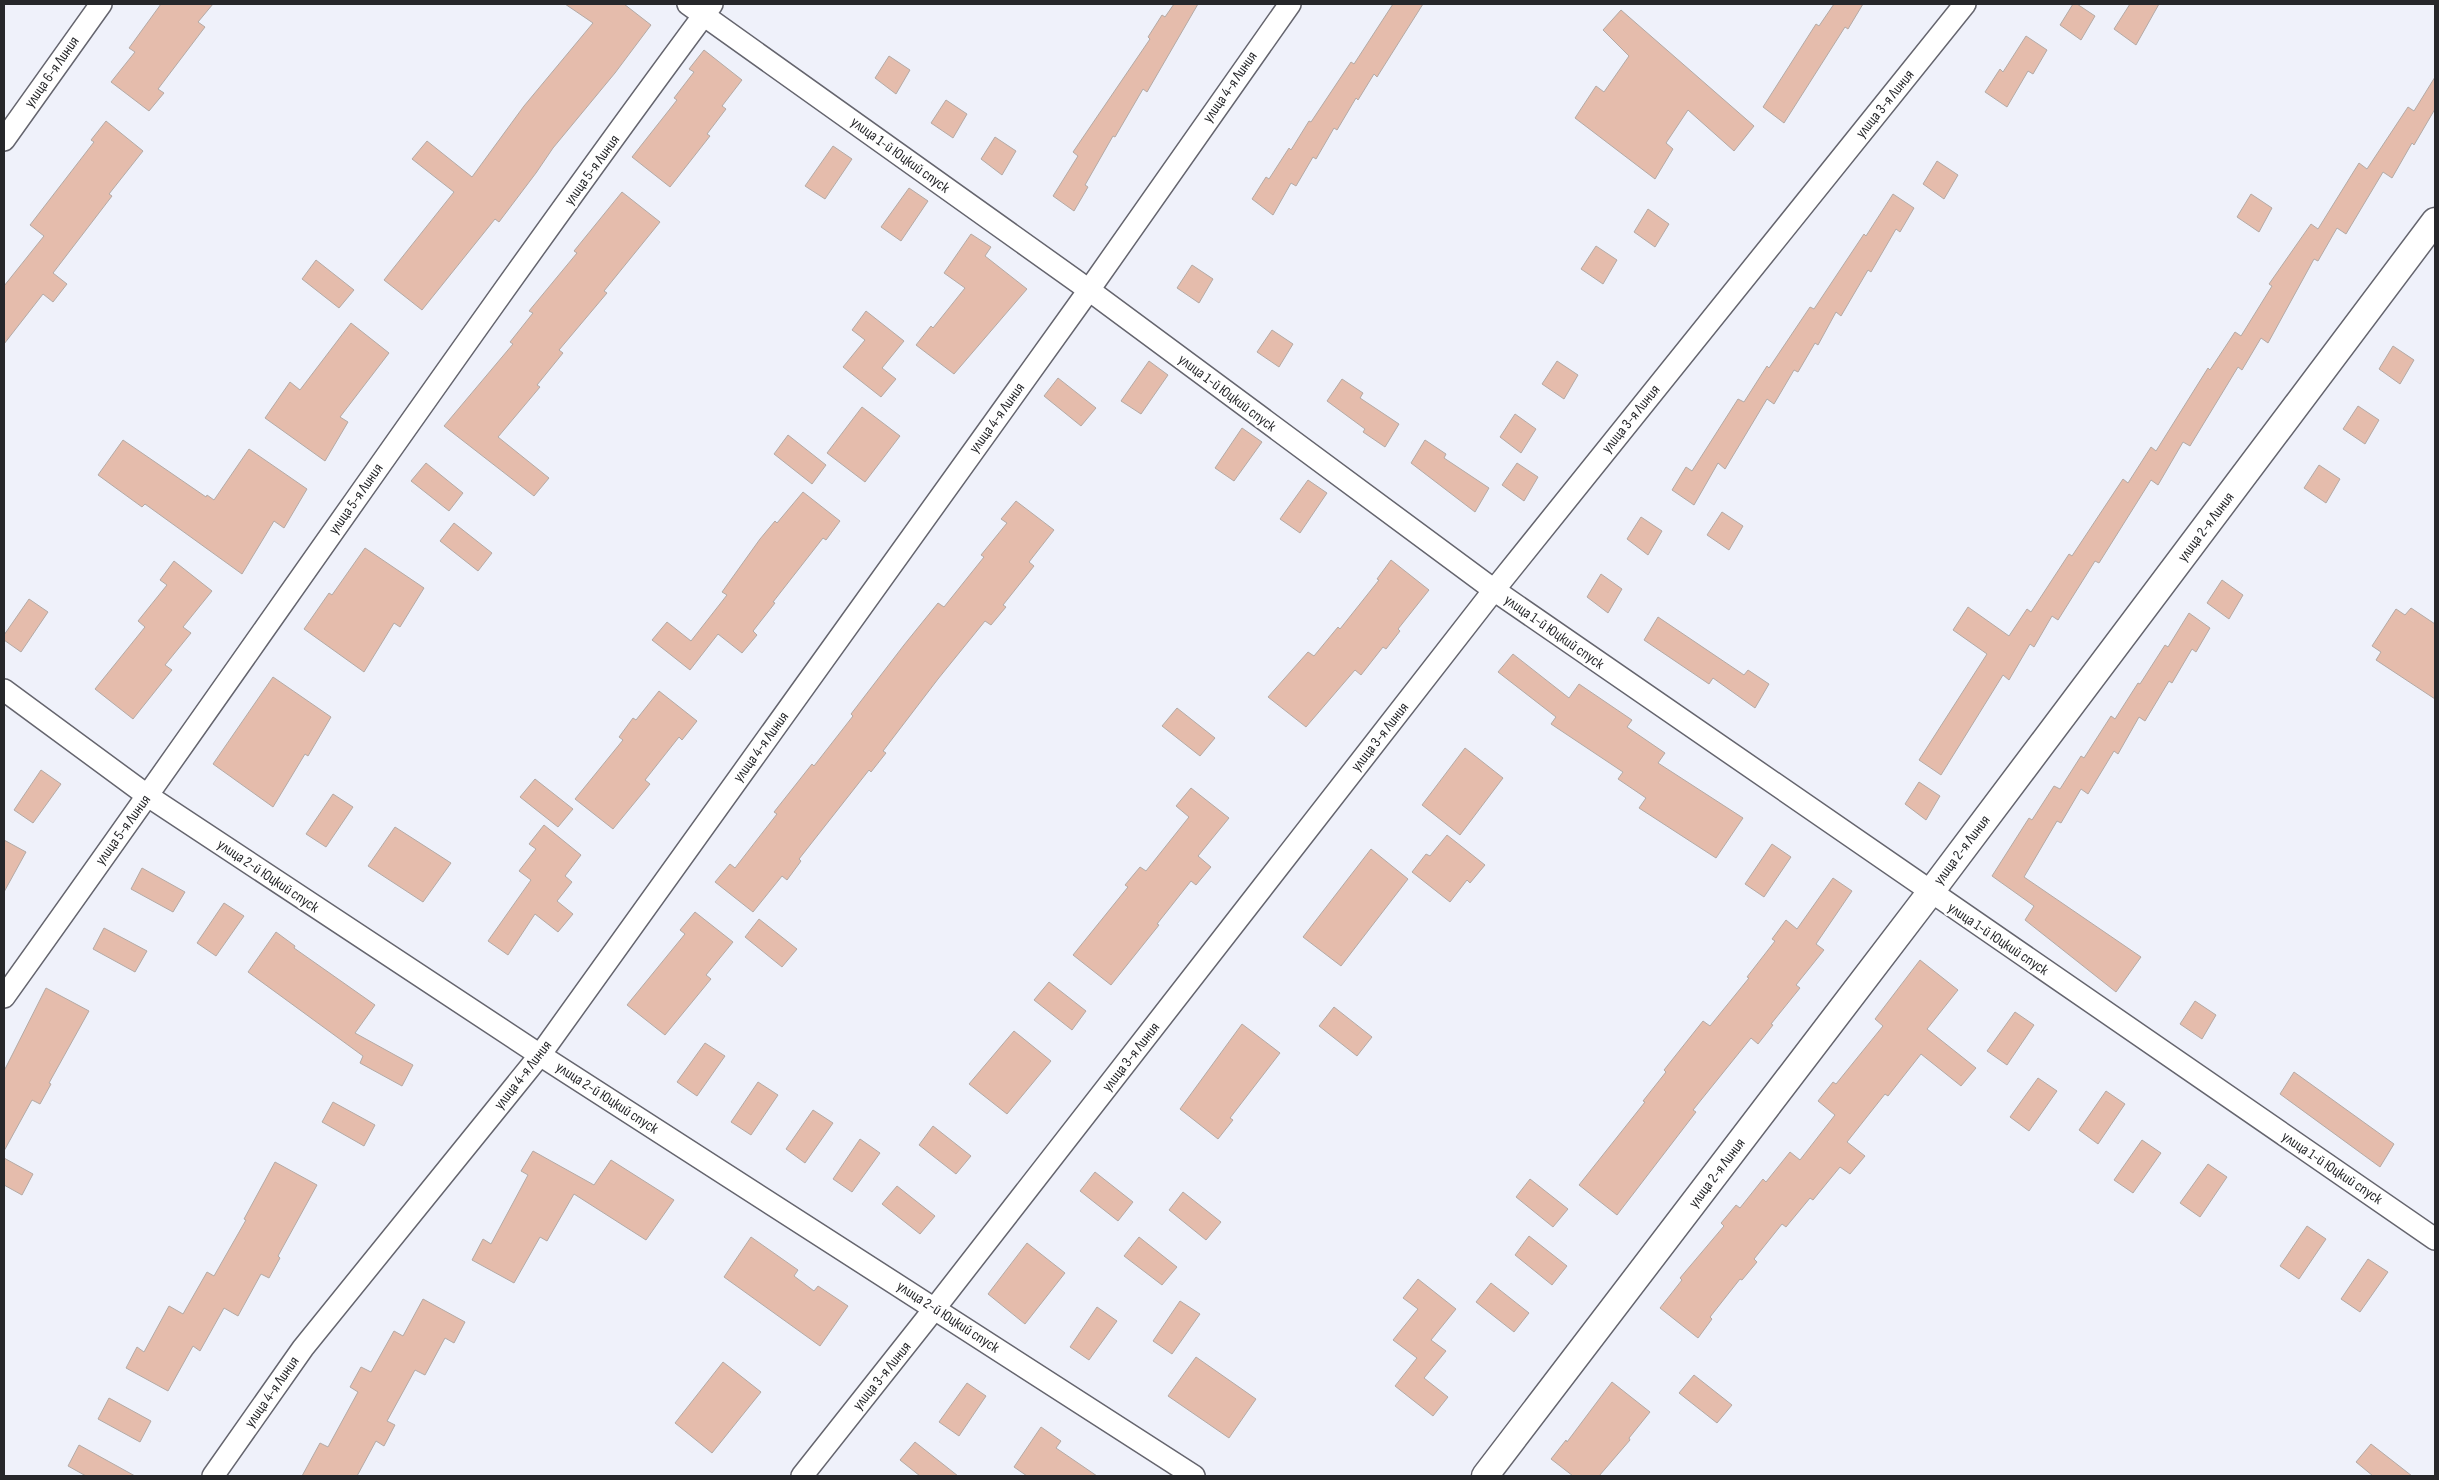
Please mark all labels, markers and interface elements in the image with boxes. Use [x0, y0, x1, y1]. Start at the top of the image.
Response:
street label: улица 6-я Линия [20, 32, 84, 111]
street label: улица 4-я Линия [1198, 48, 1262, 126]
street label: улица 3-я Линия [1852, 66, 1918, 142]
street label: улица 1-й Юцкий спуск [847, 113, 953, 197]
street label: улица 5-я Линия [560, 131, 624, 209]
street label: улица 1-й Юцкий спуск [1174, 350, 1280, 436]
street label: улица 4-я Линия [965, 379, 1029, 457]
street label: улица 3-я Линия [1598, 381, 1664, 457]
street label: улица 5-я Линия [325, 460, 387, 538]
street label: улица 2-я Линия [2174, 488, 2239, 566]
street label: улица 1-й Юцкий спуск [1500, 590, 1608, 674]
street label: улица 3-я Линия [1347, 698, 1413, 775]
street label: улица 4-я Линия [729, 708, 793, 786]
street label: улица 5-я Линия [91, 791, 155, 869]
street label: улица 2-я Линия [1930, 811, 1995, 889]
street label: улица 2-й Юцкий спуск [214, 835, 323, 917]
street label: улица 1-й Юцкий спуск [1944, 898, 2052, 980]
street label: улица 3-я Линия [1098, 1018, 1164, 1095]
street label: улица 4-я Линия [490, 1036, 556, 1113]
street label: улица 2-й Юцкий спуск [552, 1058, 662, 1138]
street label: улица 1-й Юцкий спуск [2278, 1127, 2386, 1209]
street label: улица 2-я Линия [1685, 1134, 1750, 1212]
street label: улица 2-й Юцкий спуск [893, 1277, 1003, 1357]
street label: улица 3-я Линия [849, 1338, 915, 1414]
street label: улица 4-я Линия [240, 1353, 304, 1431]

